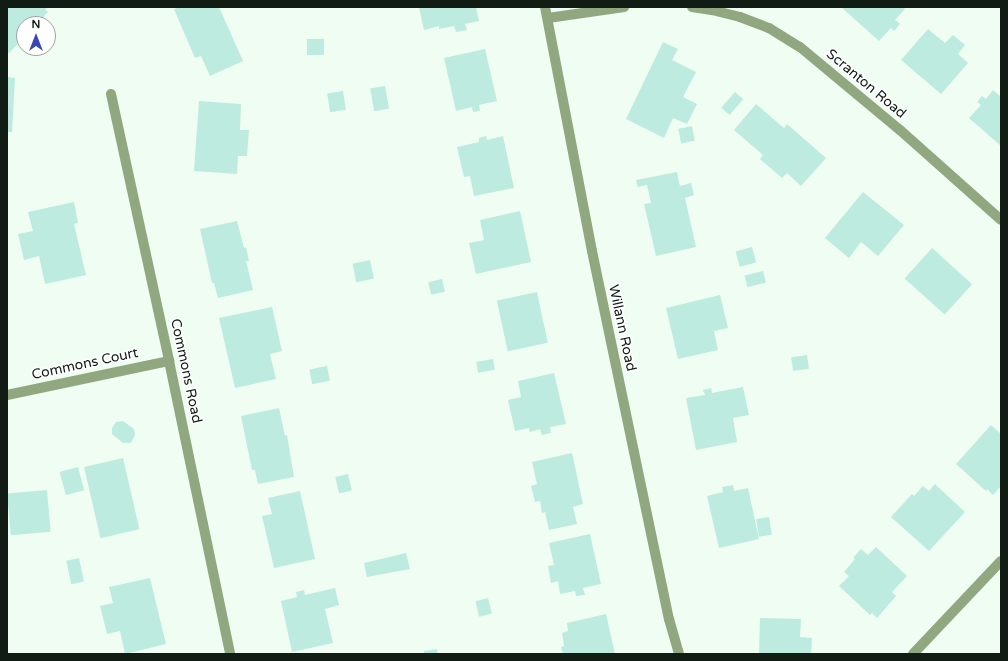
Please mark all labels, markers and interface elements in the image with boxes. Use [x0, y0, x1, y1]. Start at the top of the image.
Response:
north arrow [16, 16, 56, 56]
text: N [32, 18, 40, 31]
street label: Scranton Road [823, 46, 909, 122]
street label: Willann Road [605, 283, 639, 373]
street label: Commons Road [167, 317, 205, 425]
street label: Commons Court [30, 345, 140, 383]

